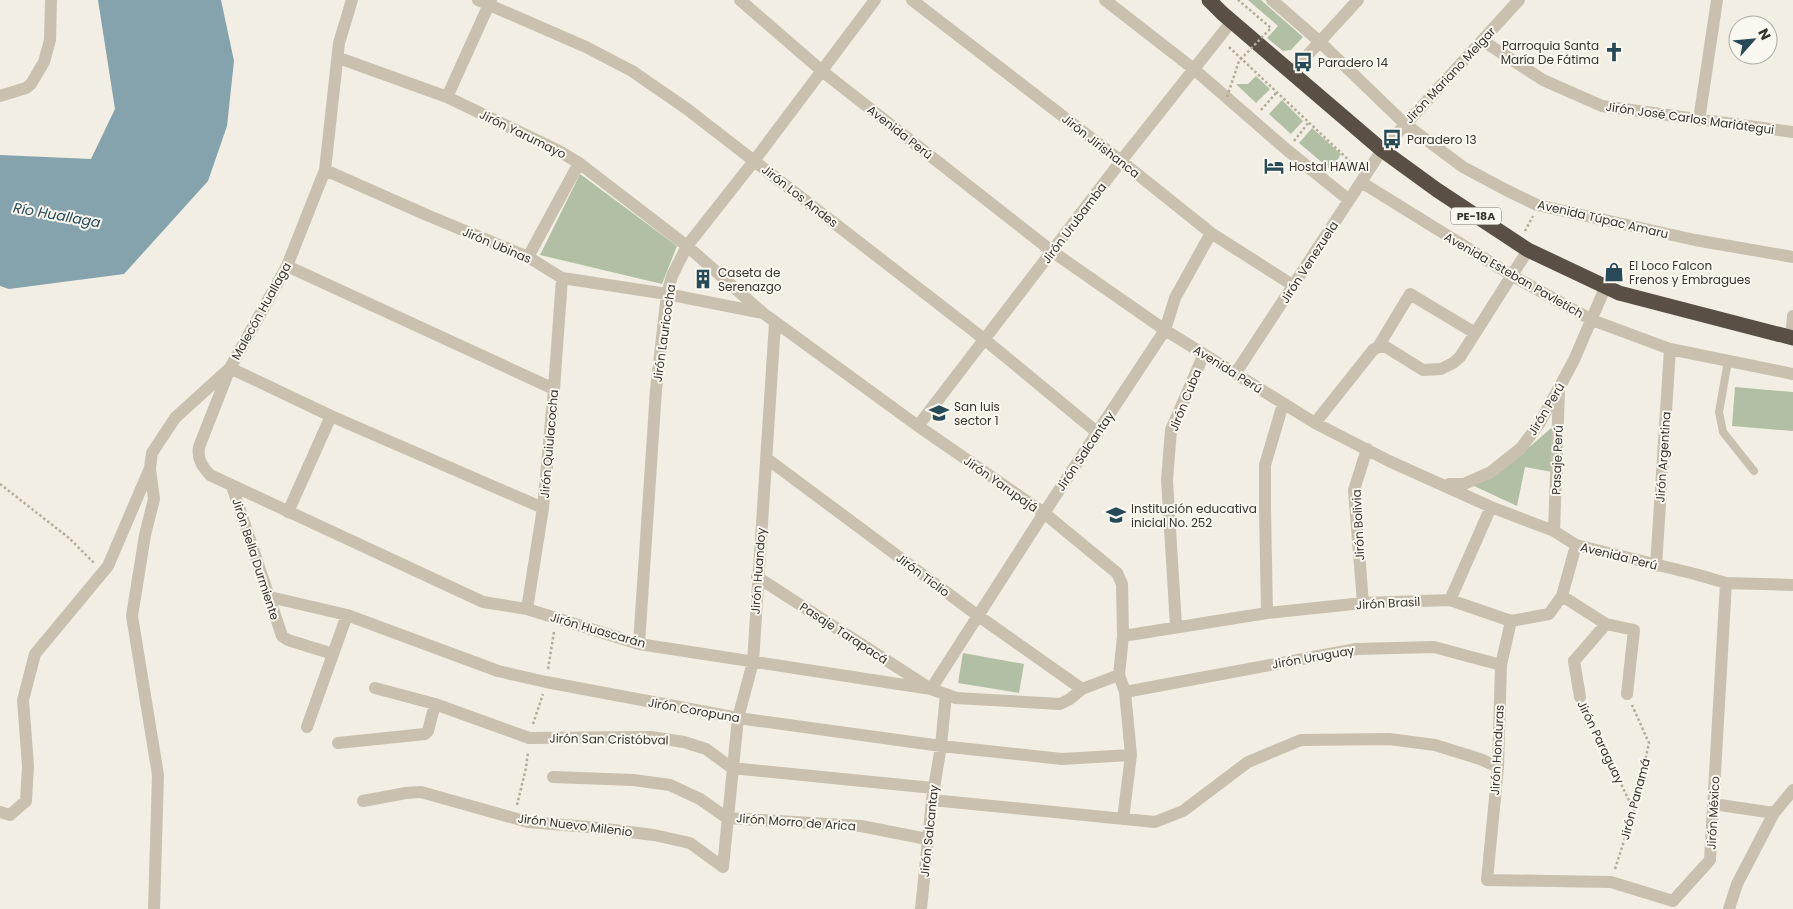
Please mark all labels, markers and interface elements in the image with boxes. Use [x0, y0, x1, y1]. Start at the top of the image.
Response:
north arrow [1728, 15, 1778, 65]
street label: Jirón Mariano Melgar [1401, 23, 1500, 127]
text: N [1753, 25, 1776, 43]
place label: Parroquia Santa María De Fátima [1501, 37, 1599, 68]
church icon: Parroquia Santa María De Fátima [1603, 41, 1625, 63]
bus stop icon: Paradero 14 [1292, 51, 1314, 73]
place label: Paradero 14 [1318, 54, 1388, 71]
street label: Jirón José Carlos Mariátegui [1605, 98, 1775, 138]
street label: Avenida Perú [864, 101, 936, 163]
street label: Jirón Yarumayo [477, 106, 569, 162]
street label: Jirón Jirishanca [1059, 110, 1143, 182]
bus stop icon: Paradero 13 [1381, 128, 1403, 150]
place label: Paradero 13 [1407, 131, 1476, 148]
hotel icon: Hostal HAWAI [1263, 155, 1285, 177]
place label: Hostal HAWAI [1289, 158, 1369, 175]
street label: Jirón Los Andes [758, 161, 842, 231]
street label: Jirón Urubamba [1038, 179, 1110, 267]
street label: Avenida Túpac Amaru [1536, 196, 1670, 242]
water label: Río Huallaga [12, 197, 103, 233]
road number: PE-18A [1451, 208, 1501, 225]
street label: Jirón Venezuela [1276, 218, 1342, 306]
street label: Jirón Ubinas [460, 223, 534, 267]
street label: Avenida Esteban Pavletich [1441, 228, 1587, 322]
place label: El Loco Falcon Frenos y Embragues [1629, 257, 1750, 288]
street label: Malecón Huallaga [227, 259, 295, 363]
shop icon: El Loco Falcon Frenos y Embragues [1603, 261, 1625, 283]
place label: Caseta de Serenazgo [718, 264, 782, 295]
building icon: Caseta de Serenazgo [692, 268, 714, 290]
street label: Jirón Lauricocha [649, 283, 679, 383]
street label: Avenida Perú [1190, 341, 1266, 397]
street label: Jirón Cuba [1165, 366, 1205, 434]
street label: Jirón Perú [1524, 379, 1568, 439]
street label: Jirón Quiulacocha [536, 389, 562, 499]
place label: San luis sector 1 [954, 398, 1000, 429]
school or university icon: San luis sector 1 [928, 402, 950, 424]
street label: Jirón Salcantay [1052, 408, 1118, 494]
street label: Jirón Argentina [1651, 411, 1675, 503]
street label: Pasaje Perú [1547, 425, 1567, 495]
street label: Jirón Yarupajá [961, 452, 1041, 516]
street label: Jirón Bolivia [1348, 489, 1368, 561]
street label: Jirón Bella Durmiente [228, 496, 284, 622]
place label: Institución educativa inicial No. 252 [1131, 500, 1257, 531]
school or university icon: Institución educativa inicial No. 252 [1105, 504, 1127, 526]
street label: Jirón Huandoy [746, 527, 770, 615]
street label: Avenida Perú [1579, 538, 1659, 574]
street label: Jirón Ticlio [893, 549, 953, 601]
street label: Jirón Brasil [1355, 593, 1421, 613]
street label: Pasaje Tarapacá [797, 598, 891, 668]
street label: Jirón Huascarán [548, 608, 648, 652]
street label: Jirón Uruguay [1271, 641, 1356, 673]
street label: Jirón Coropuna [647, 694, 741, 726]
street label: Jirón Paraguay [1573, 698, 1629, 787]
street label: Jirón Honduras [1486, 704, 1508, 796]
street label: Jirón San Cristóbval [549, 729, 669, 749]
street label: Jirón Panamá [1616, 756, 1654, 842]
street label: Jirón México [1703, 775, 1723, 850]
street label: Jirón Salcantay [916, 784, 942, 878]
street label: Jirón Morro de Arica [736, 809, 856, 835]
street label: Jirón Nuevo Milenio [517, 810, 634, 841]

